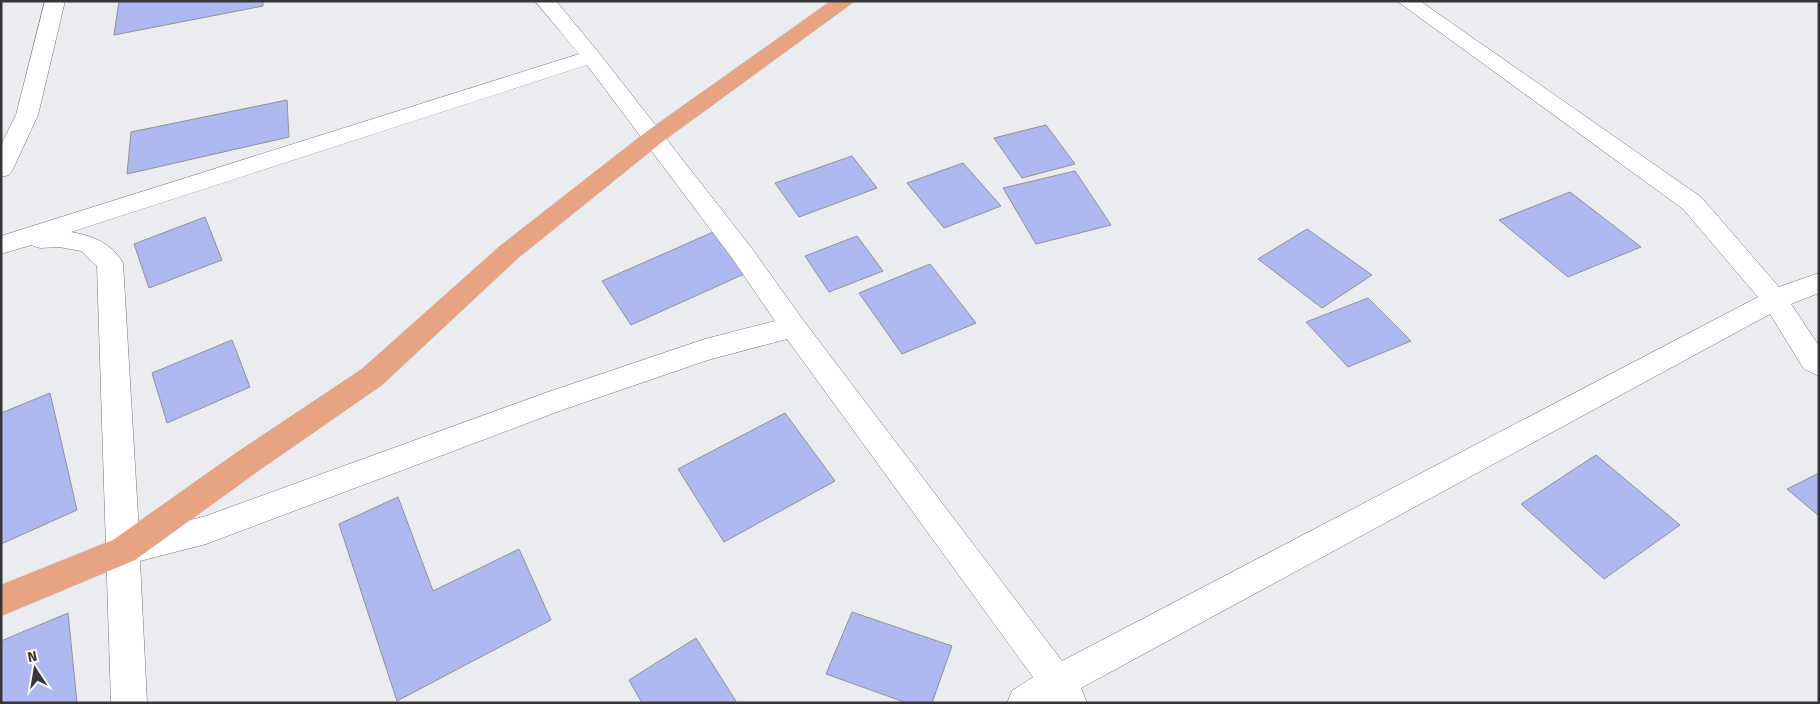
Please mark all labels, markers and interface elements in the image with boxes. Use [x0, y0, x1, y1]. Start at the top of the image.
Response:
north arrow [10, 644, 60, 694]
text: N [26, 647, 39, 666]

